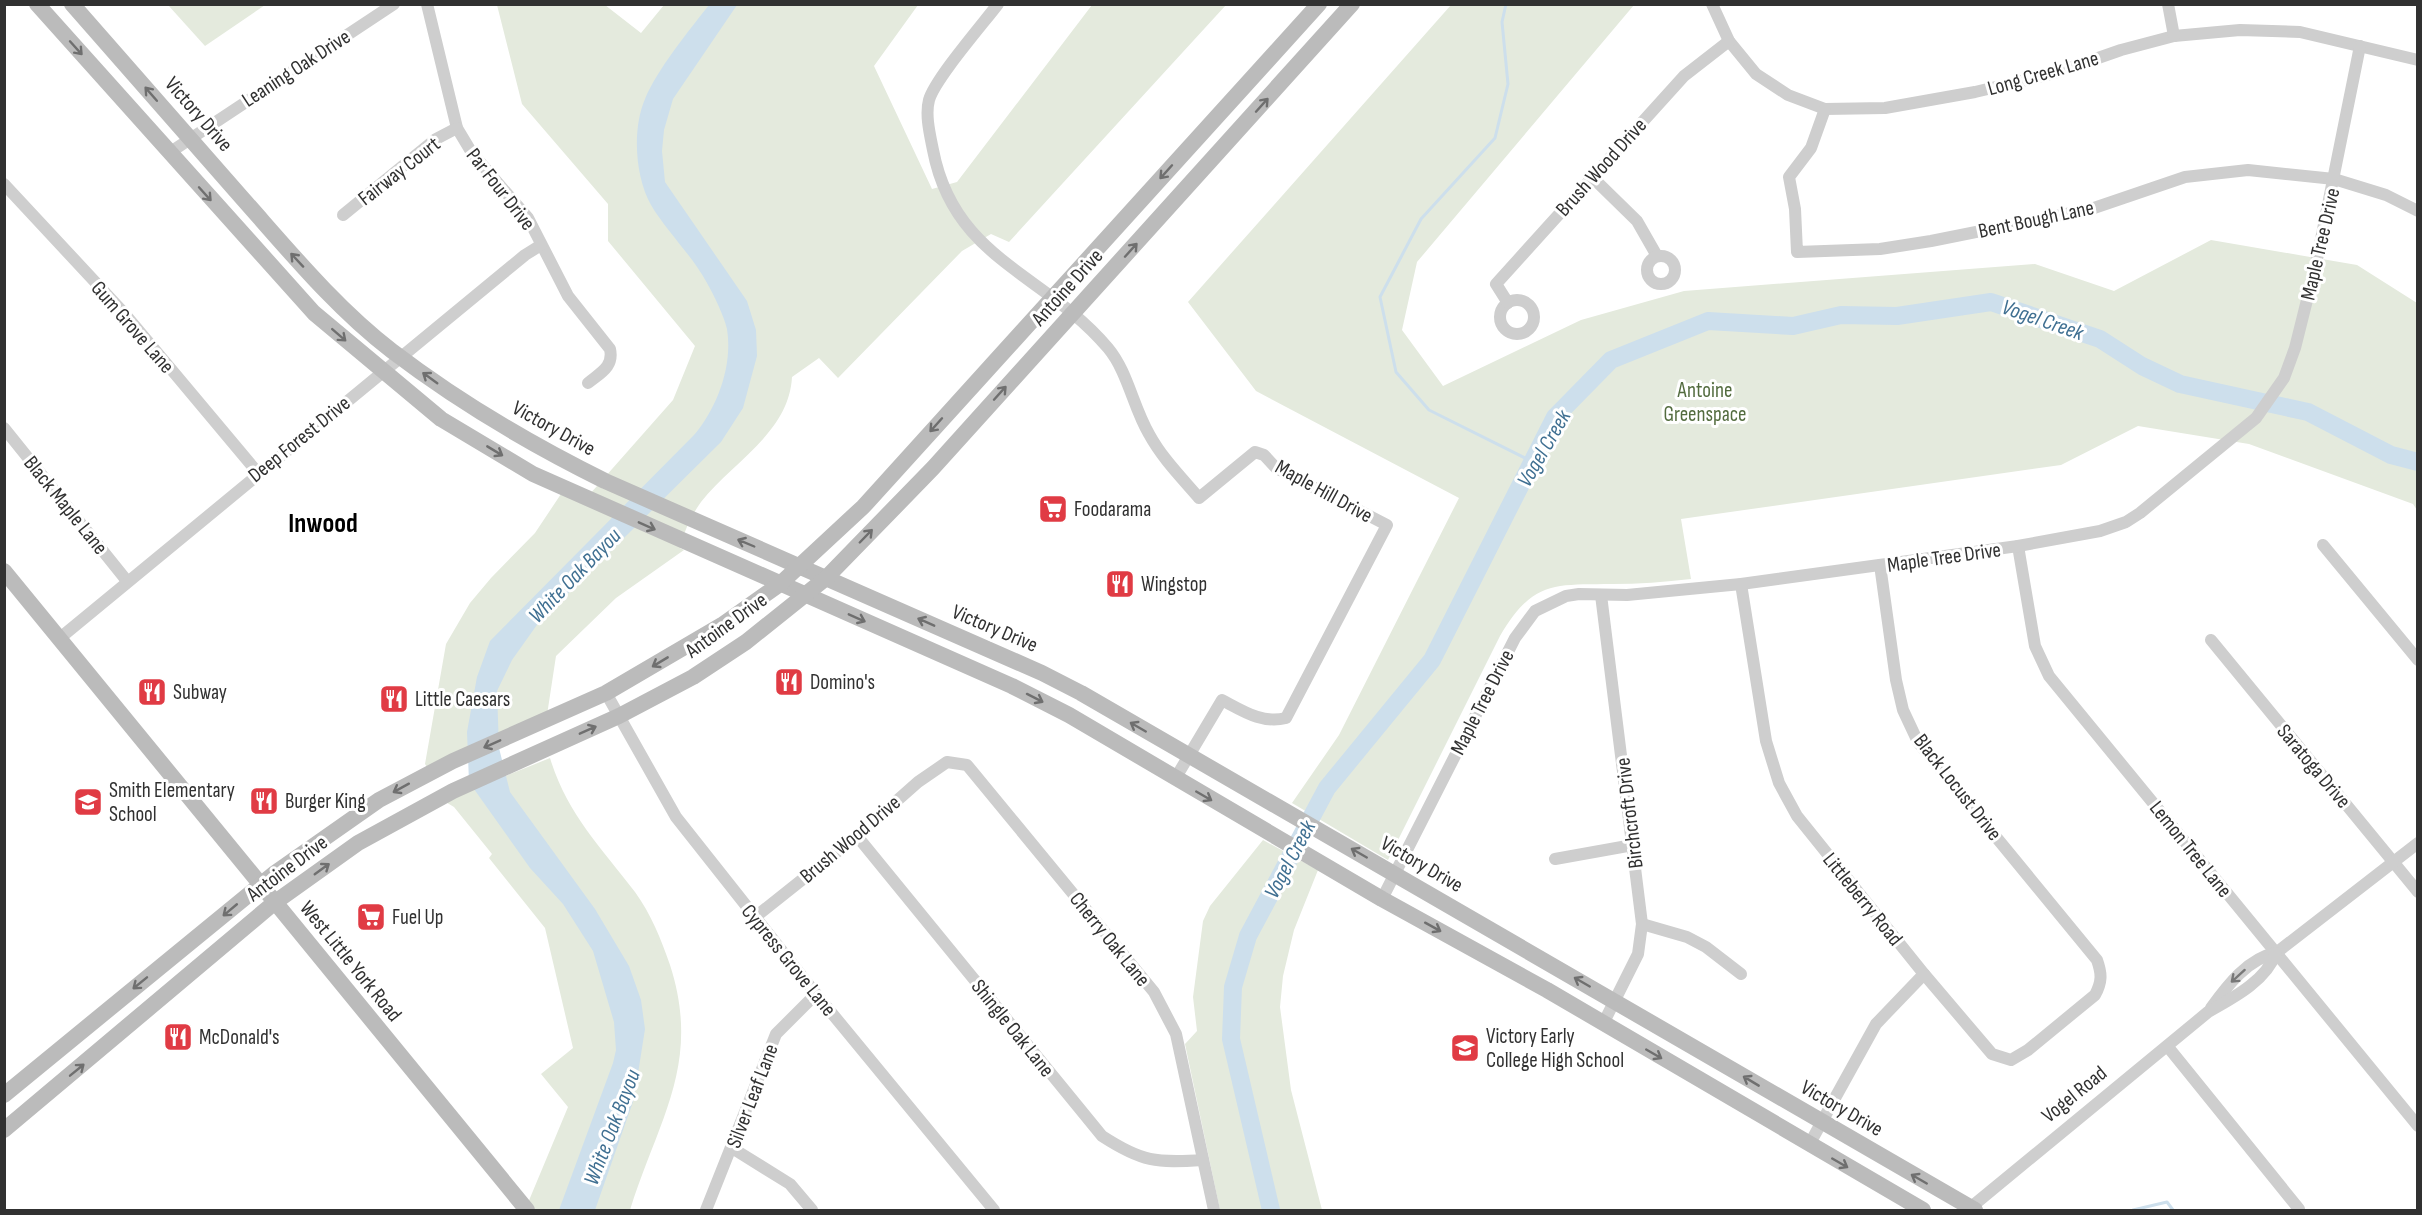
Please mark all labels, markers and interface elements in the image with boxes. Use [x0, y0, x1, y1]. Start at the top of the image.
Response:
street label: Leaning Oak Drive [237, 24, 355, 113]
one-way arrow [69, 40, 83, 55]
street label: Long Creek Lane [1985, 46, 2102, 101]
street label: Victory Drive [159, 72, 238, 157]
one-way arrow [144, 87, 158, 102]
one-way arrow [1255, 98, 1269, 113]
street label: Brush Wood Drive [1551, 113, 1652, 222]
street label: Fairway Court [353, 132, 445, 211]
street label: Par Four Drive [461, 143, 540, 235]
one-way arrow [1159, 164, 1173, 179]
one-way arrow [198, 186, 212, 201]
street label: Maple Tree Drive [2295, 186, 2346, 303]
street label: Bent Bough Lane [1976, 195, 2096, 244]
one-way arrow [1124, 242, 1138, 257]
street label: Antoine Drive [1026, 244, 1108, 332]
one-way arrow [290, 252, 304, 267]
street label: Gum Grove Lane [86, 276, 179, 379]
water label: Vogel Creek [1998, 294, 2088, 347]
one-way arrow [331, 328, 346, 342]
one-way arrow [422, 372, 438, 385]
park label: Antoine Greenspace [1663, 378, 1747, 427]
one-way arrow [992, 386, 1007, 401]
street label: Deep Forest Drive [243, 391, 355, 488]
street label: Victory Drive [508, 395, 600, 461]
water label: Vogel Creek [1511, 405, 1578, 492]
one-way arrow [930, 417, 944, 432]
one-way arrow [486, 446, 503, 458]
street label: Black Maple Lane [18, 451, 113, 560]
street label: Maple Hill Drive [1271, 454, 1377, 528]
supermarket icon: Foodarama [1037, 493, 1069, 525]
place label: Foodarama [1074, 497, 1151, 522]
district label: Inwood [288, 508, 358, 540]
one-way arrow [638, 520, 656, 532]
water label: White Oak Bayou [523, 523, 627, 629]
one-way arrow [859, 528, 874, 543]
one-way arrow [737, 537, 755, 548]
street label: Maple Tree Drive [1886, 537, 2003, 578]
restaurant icon: Wingstop [1104, 568, 1136, 600]
place label: Wingstop [1141, 572, 1207, 597]
street label: Antoine Drive [680, 587, 772, 664]
street label: Victory Drive [948, 599, 1042, 658]
one-way arrow [848, 613, 866, 625]
one-way arrow [917, 616, 935, 628]
street label: Maple Tree Drive [1445, 646, 1520, 759]
one-way arrow [652, 656, 669, 668]
restaurant icon: Domino's [773, 666, 805, 698]
place label: Domino's [810, 670, 875, 695]
restaurant icon: Subway [136, 676, 168, 708]
place label: Subway [173, 680, 227, 705]
restaurant icon: Little Caesars [378, 683, 410, 715]
place label: Little Caesars [415, 687, 510, 712]
one-way arrow [1026, 693, 1044, 704]
street label: Saratoga Drive [2271, 719, 2356, 813]
one-way arrow [1130, 720, 1147, 732]
one-way arrow [579, 724, 597, 735]
street label: Black Locust Drive [1908, 729, 2007, 846]
one-way arrow [483, 739, 501, 751]
street label: Birchcroft Drive [1610, 756, 1649, 870]
place label: Smith Elementary School [109, 778, 235, 827]
one-way arrow [393, 783, 411, 794]
restaurant icon: Burger King [248, 785, 280, 817]
school or university icon: Smith Elementary School [72, 786, 104, 818]
place label: Burger King [285, 789, 366, 814]
street label: Brush Wood Drive [795, 790, 906, 889]
one-way arrow [1195, 790, 1212, 802]
street label: Lemon Tree Lane [2144, 796, 2237, 903]
water label: Vogel Creek [1259, 815, 1322, 903]
street label: Antoine Drive [241, 830, 333, 908]
street label: Victory Drive [1376, 831, 1467, 898]
one-way arrow [1351, 847, 1368, 859]
street label: Littleberry Road [1817, 848, 1908, 951]
one-way arrow [314, 863, 330, 875]
street label: Cherry Oak Lane [1064, 887, 1155, 992]
street label: West Little York Road [294, 896, 407, 1027]
street label: Cypress Grove Lane [736, 899, 841, 1021]
supermarket icon: Fuel Up [355, 901, 387, 933]
one-way arrow [222, 903, 238, 916]
place label: Fuel Up [392, 905, 444, 930]
one-way arrow [1424, 921, 1441, 933]
one-way arrow [2231, 969, 2246, 983]
street label: Shingle Oak Lane [966, 975, 1059, 1082]
one-way arrow [1574, 976, 1591, 988]
one-way arrow [133, 977, 149, 990]
restaurant icon: McDonald's [162, 1021, 194, 1053]
place label: Victory Early College High School [1486, 1024, 1624, 1073]
place label: McDonald's [199, 1025, 280, 1050]
school or university icon: Victory Early College High School [1449, 1032, 1481, 1064]
street label: Silver Leaf Lane [721, 1041, 784, 1152]
one-way arrow [1645, 1048, 1662, 1060]
street label: Vogel Road [2037, 1061, 2112, 1128]
one-way arrow [69, 1064, 85, 1077]
water label: White Oak Bayou [578, 1066, 647, 1189]
one-way arrow [1742, 1074, 1759, 1086]
street label: Victory Drive [1796, 1075, 1887, 1142]
one-way arrow [1831, 1157, 1848, 1169]
one-way arrow [1911, 1172, 1928, 1184]

